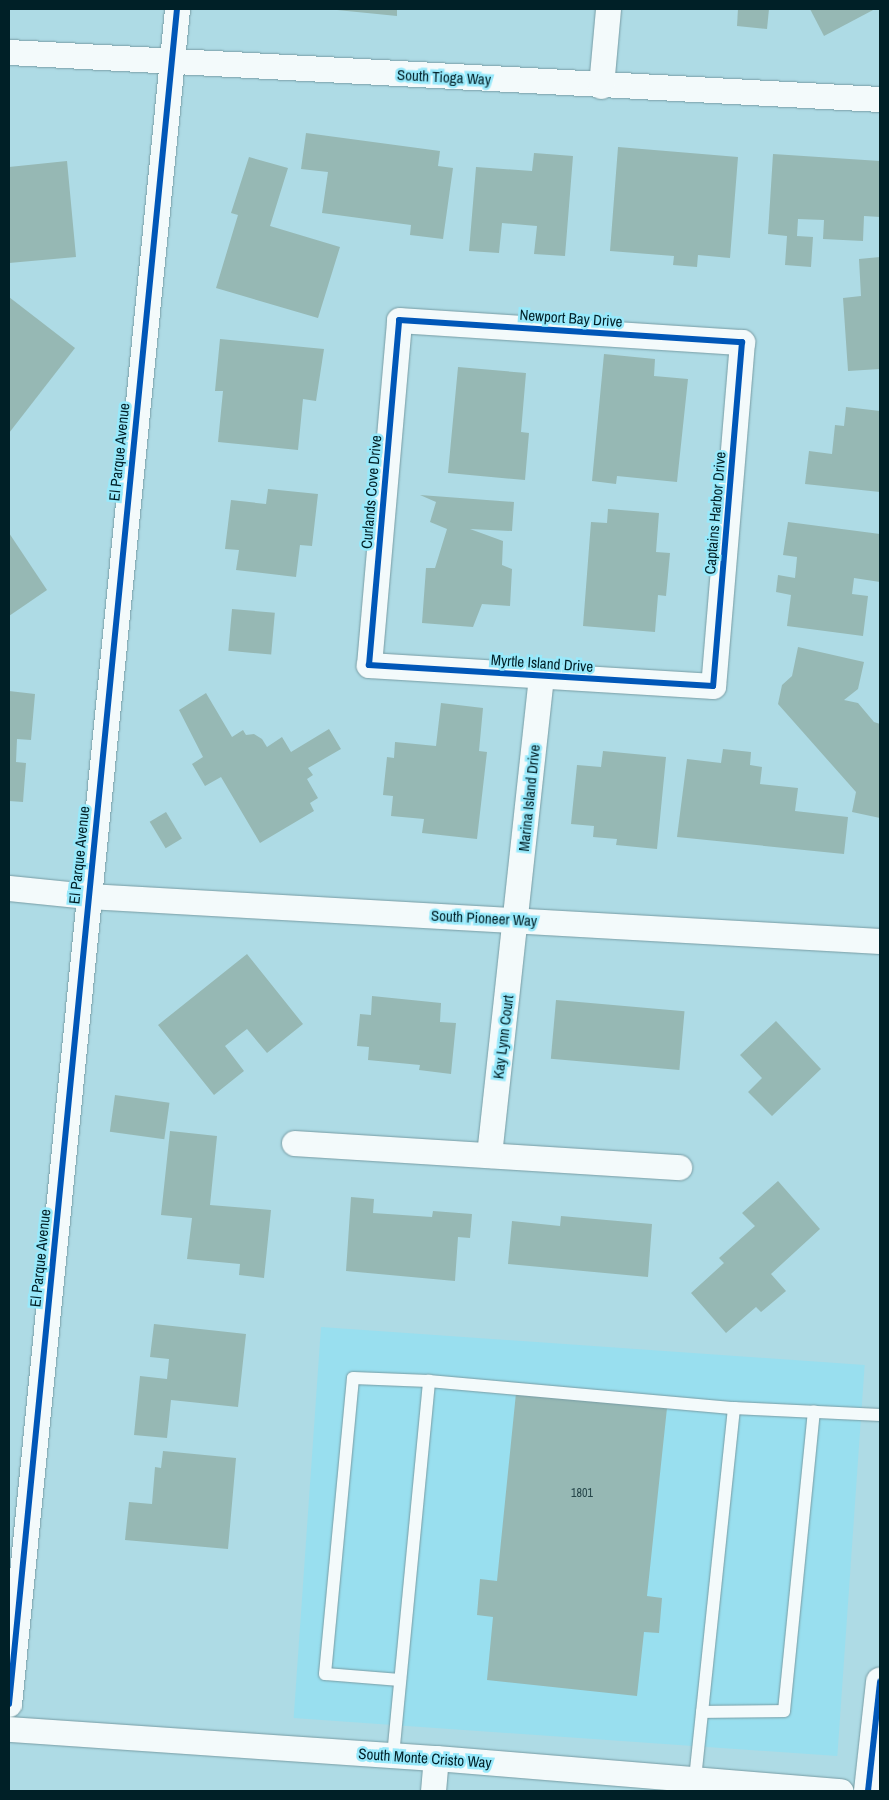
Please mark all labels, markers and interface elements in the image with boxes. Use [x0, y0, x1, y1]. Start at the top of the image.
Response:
street label: South Tioga Way [396, 66, 492, 88]
street label: Newport Bay Drive [519, 305, 623, 331]
street label: El Parque Avenue [105, 402, 133, 502]
street label: Curlands Cove Drive [357, 434, 385, 550]
street label: Captains Harbor Drive [701, 451, 729, 575]
street label: Myrtle Island Drive [490, 650, 594, 676]
street label: Marina Island Drive [514, 744, 544, 852]
street label: El Parque Avenue [65, 805, 93, 905]
street label: South Pioneer Way [430, 906, 538, 930]
street label: Kay Lynn Court [489, 994, 517, 1080]
street label: El Parque Avenue [26, 1208, 54, 1308]
house number: 1801 [571, 1487, 593, 1501]
street label: South Monte Cristo Way [358, 1744, 492, 1772]

